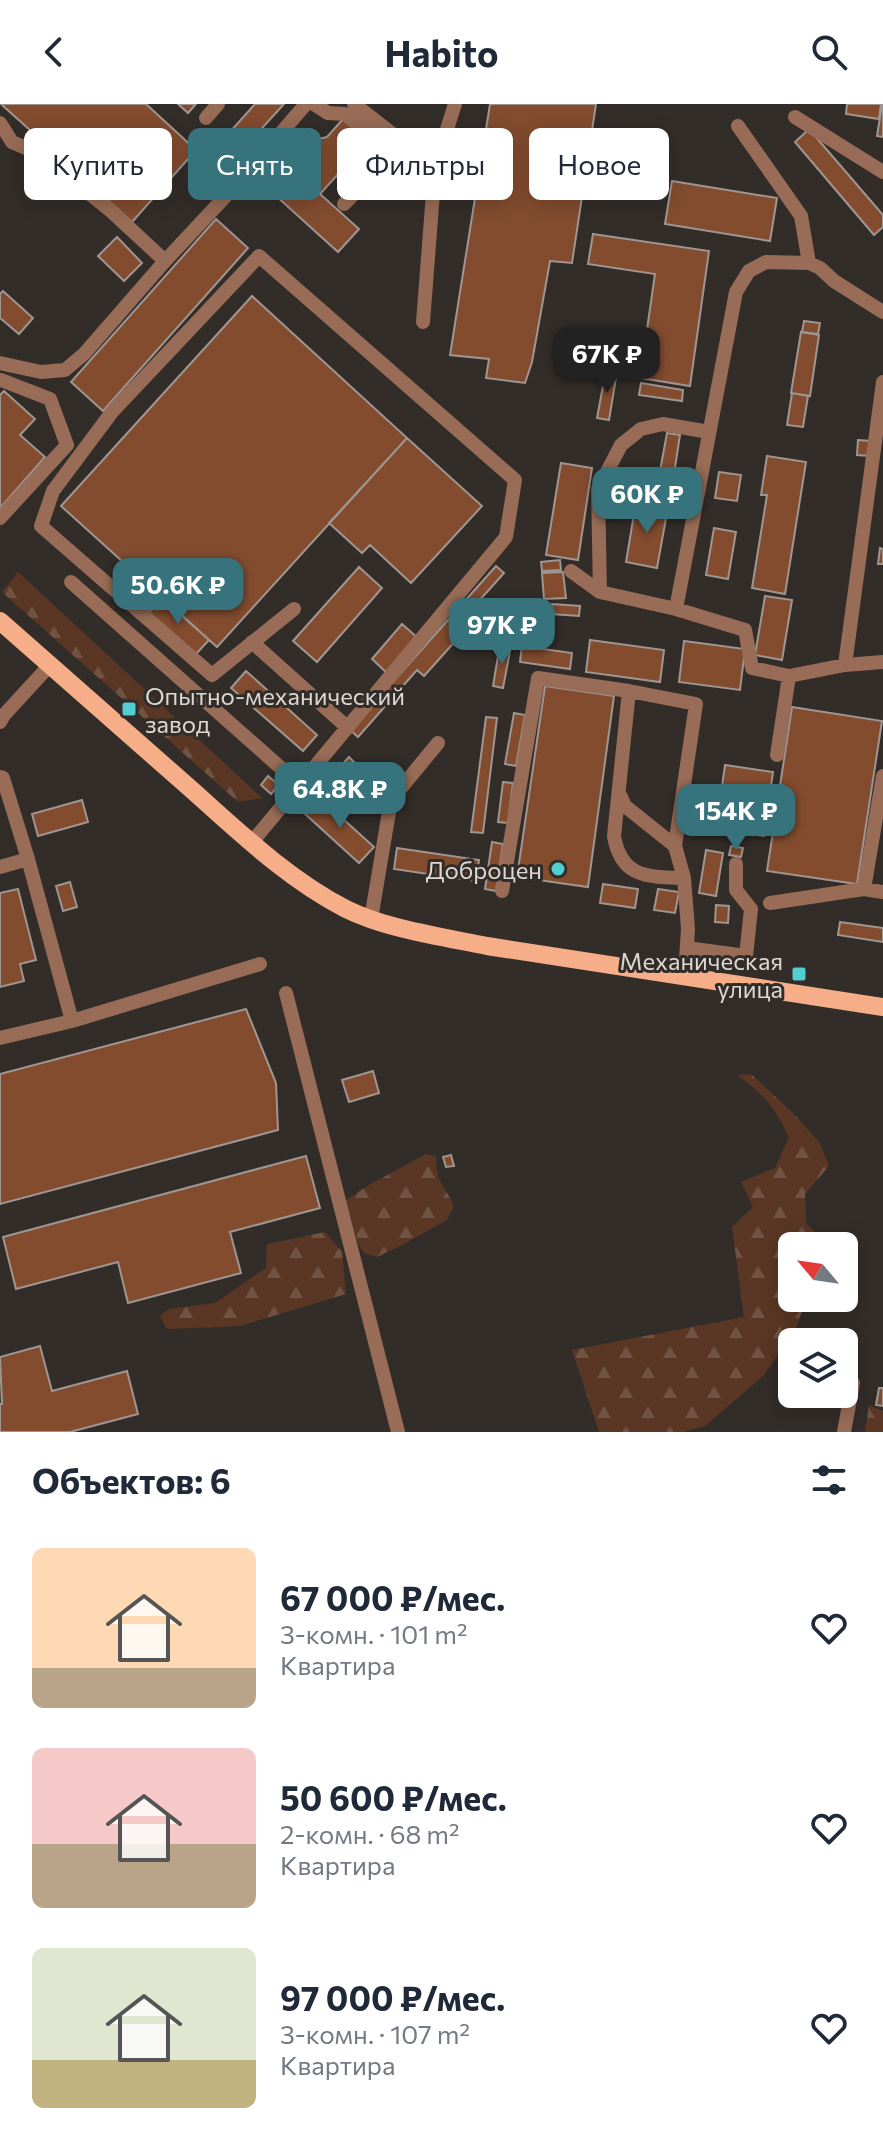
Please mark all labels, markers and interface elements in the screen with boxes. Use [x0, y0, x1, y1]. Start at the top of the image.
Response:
icon: back [32, 30, 76, 74]
text: Habito [385, 30, 498, 74]
icon: search [807, 30, 851, 74]
chip: Купить [24, 128, 172, 200]
chip: Снять [188, 128, 321, 200]
chip: Фильтры [337, 128, 513, 200]
chip: Новое [529, 128, 669, 200]
pin: 67K ₽ [551, 327, 663, 395]
text: 67K ₽ [572, 337, 642, 368]
pin: 60K ₽ [591, 467, 703, 535]
text: 60K ₽ [610, 477, 684, 508]
pin: 50.6K ₽ [104, 558, 252, 626]
text: 50.6K ₽ [131, 568, 225, 599]
pin: 97K ₽ [446, 598, 558, 666]
text: 97K ₽ [467, 608, 537, 639]
place label: Опытно-механический завод [145, 681, 405, 738]
marker: Опытно-механический завод [120, 700, 138, 718]
pin: 64.8K ₽ [266, 762, 414, 830]
text: 64.8K ₽ [293, 772, 387, 803]
pin: 154K ₽ [671, 784, 801, 852]
text: 154K ₽ [694, 794, 778, 825]
place label: Доброцен [426, 855, 542, 884]
marker: Доброцен [549, 860, 567, 878]
place label: Механическая улица [620, 946, 783, 1003]
marker: Механическая улица [790, 965, 808, 983]
north arrow [778, 1232, 858, 1312]
map controls [778, 1232, 858, 1408]
button: layers [778, 1328, 858, 1408]
icon: filters [807, 1458, 851, 1502]
text: Объектов: 6 [32, 1459, 231, 1501]
text: 67 000 ₽/мес. [280, 1576, 505, 1618]
icon: home [96, 1580, 192, 1676]
icon: heart [807, 1606, 851, 1650]
text: 3-комн. · 101 m² [280, 1618, 467, 1649]
text: Квартира [280, 1649, 396, 1680]
text: 50 600 ₽/мес. [280, 1776, 507, 1818]
icon: home [96, 1780, 192, 1876]
icon: heart [807, 1806, 851, 1850]
text: 2-комн. · 68 m² [280, 1818, 459, 1849]
text: Квартира [280, 1849, 396, 1880]
text: 97 000 ₽/мес. [280, 1976, 505, 2018]
icon: home [96, 1980, 192, 2076]
icon: heart [807, 2006, 851, 2050]
text: 3-комн. · 107 m² [280, 2018, 470, 2049]
text: Квартира [280, 2049, 396, 2080]

